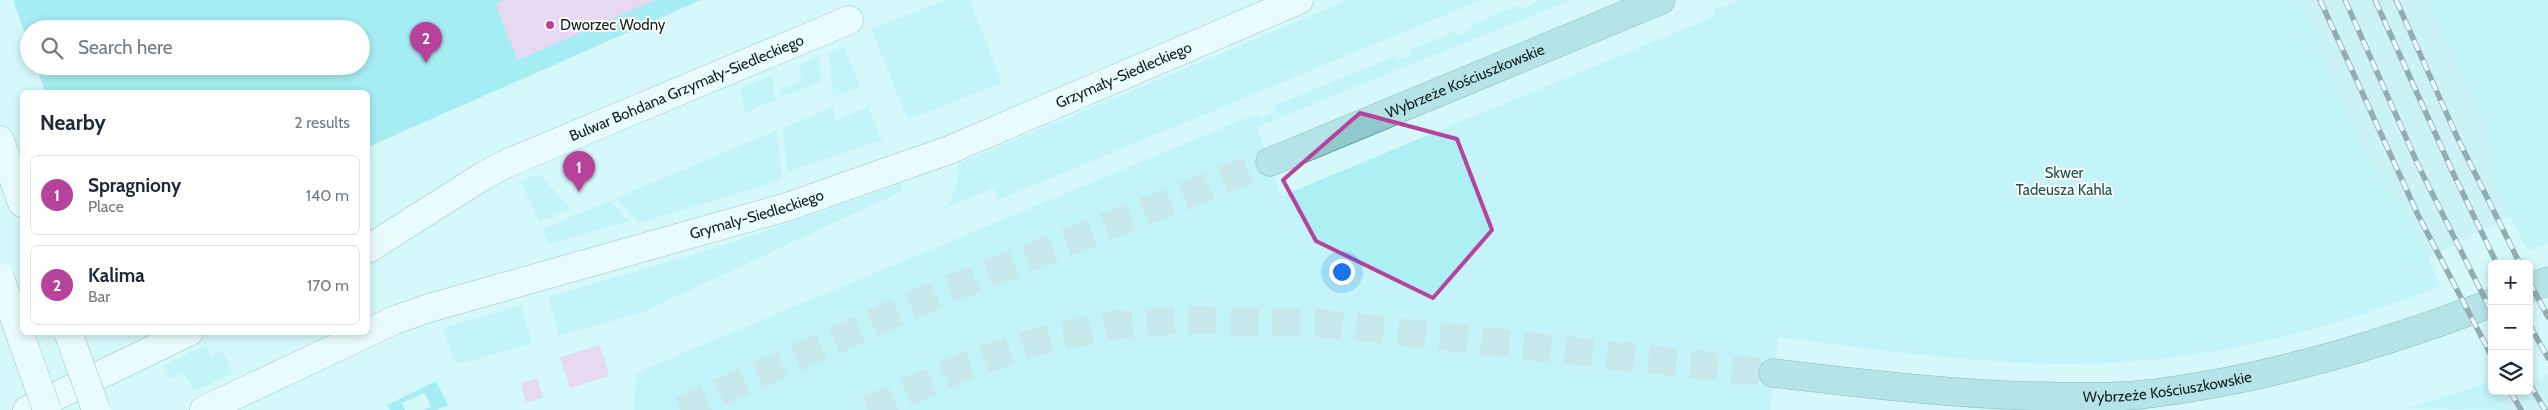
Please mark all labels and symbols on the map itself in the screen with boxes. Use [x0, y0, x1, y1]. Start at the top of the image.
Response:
place label: Dworzec Wodny [560, 16, 666, 34]
marker: Dworzec Wodny [544, 19, 556, 31]
pin: 2 [410, 22, 442, 63]
street label: Bulwar Bohdana Grzymały-Siedleckiego [567, 31, 806, 145]
street label: Grzymały-Siedleckiego [1053, 38, 1194, 112]
street label: Wybrzeże Kościuszkowskie [1383, 40, 1547, 122]
pin: 1 [563, 151, 595, 192]
park label: Skwer Tadeusza Kahla [2016, 164, 2113, 199]
street label: Grymaly-Siedleckiego [688, 186, 826, 243]
your location [1329, 259, 1355, 285]
street label: Wybrzeże Kościuszkowskie [2083, 368, 2254, 406]

